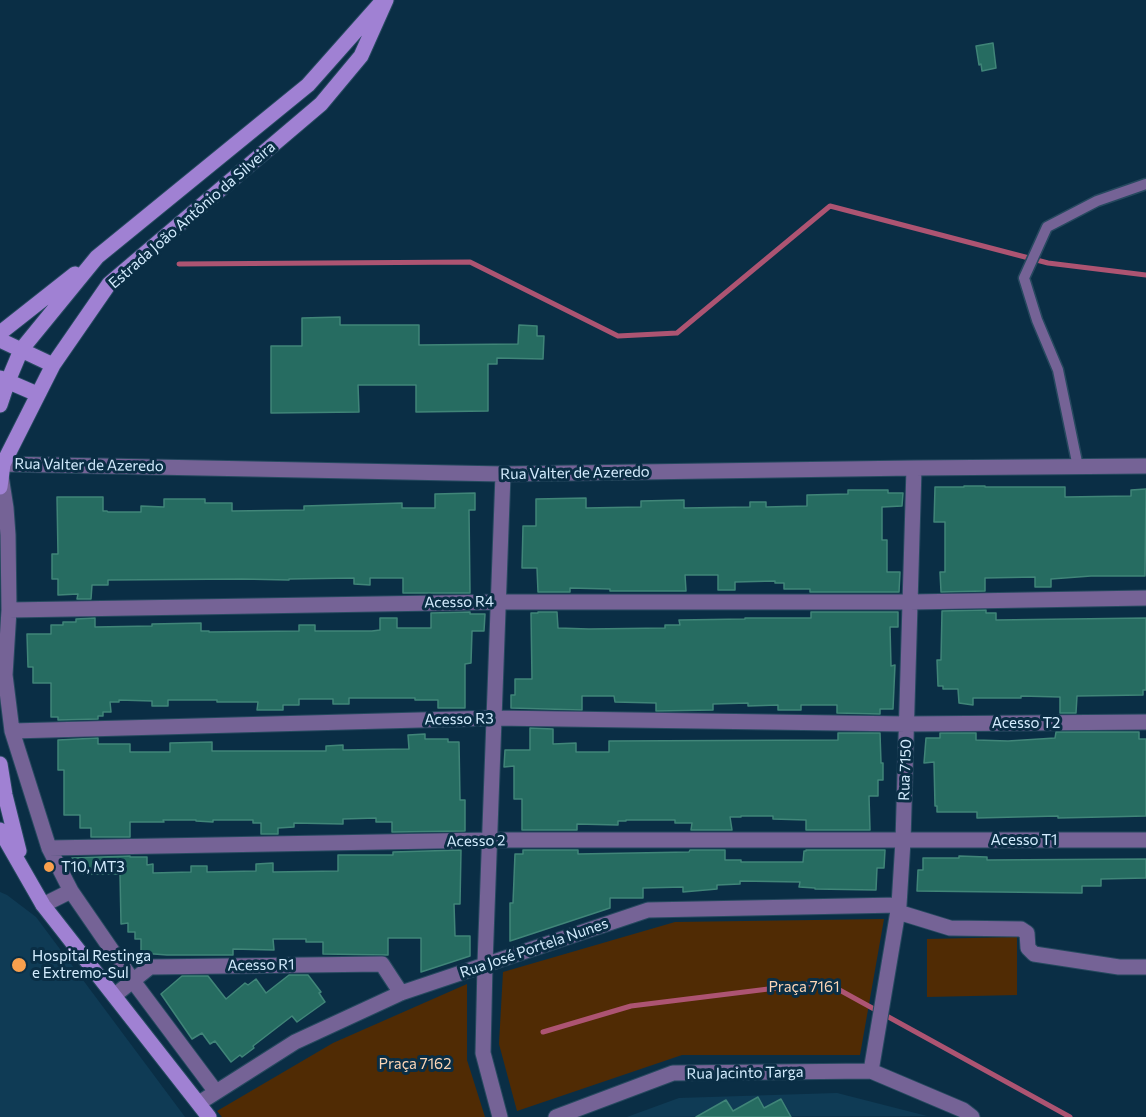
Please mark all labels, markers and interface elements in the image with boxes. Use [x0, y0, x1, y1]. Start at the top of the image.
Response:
street label: Estrada João Antônio da Silveira [105, 138, 279, 292]
street label: Rua Valter de Azeredo [14, 455, 164, 475]
street label: Rua Valter de Azeredo [500, 463, 650, 483]
street label: Acesso R4 [424, 592, 494, 612]
street label: Acesso R3 [424, 709, 494, 729]
street label: Acesso T2 [992, 714, 1060, 732]
street label: Rua 7150 [895, 739, 915, 801]
street label: Acesso 2 [446, 831, 506, 851]
street label: Acesso T1 [991, 831, 1057, 849]
place label: T10, MT3 [61, 858, 125, 876]
marker: T10, MT3 [42, 860, 56, 874]
street label: Rua José Portela Nunes [458, 914, 610, 982]
place label: Hospital Restinga e Extremo-Sul [32, 947, 151, 982]
street label: Acesso R1 [227, 955, 295, 975]
marker: Hospital Restinga e Extremo-Sul [10, 956, 28, 974]
park label: Praça 7161 [768, 978, 840, 996]
park label: Praça 7162 [379, 1055, 451, 1073]
street label: Rua Jacinto Targa [686, 1063, 804, 1083]

